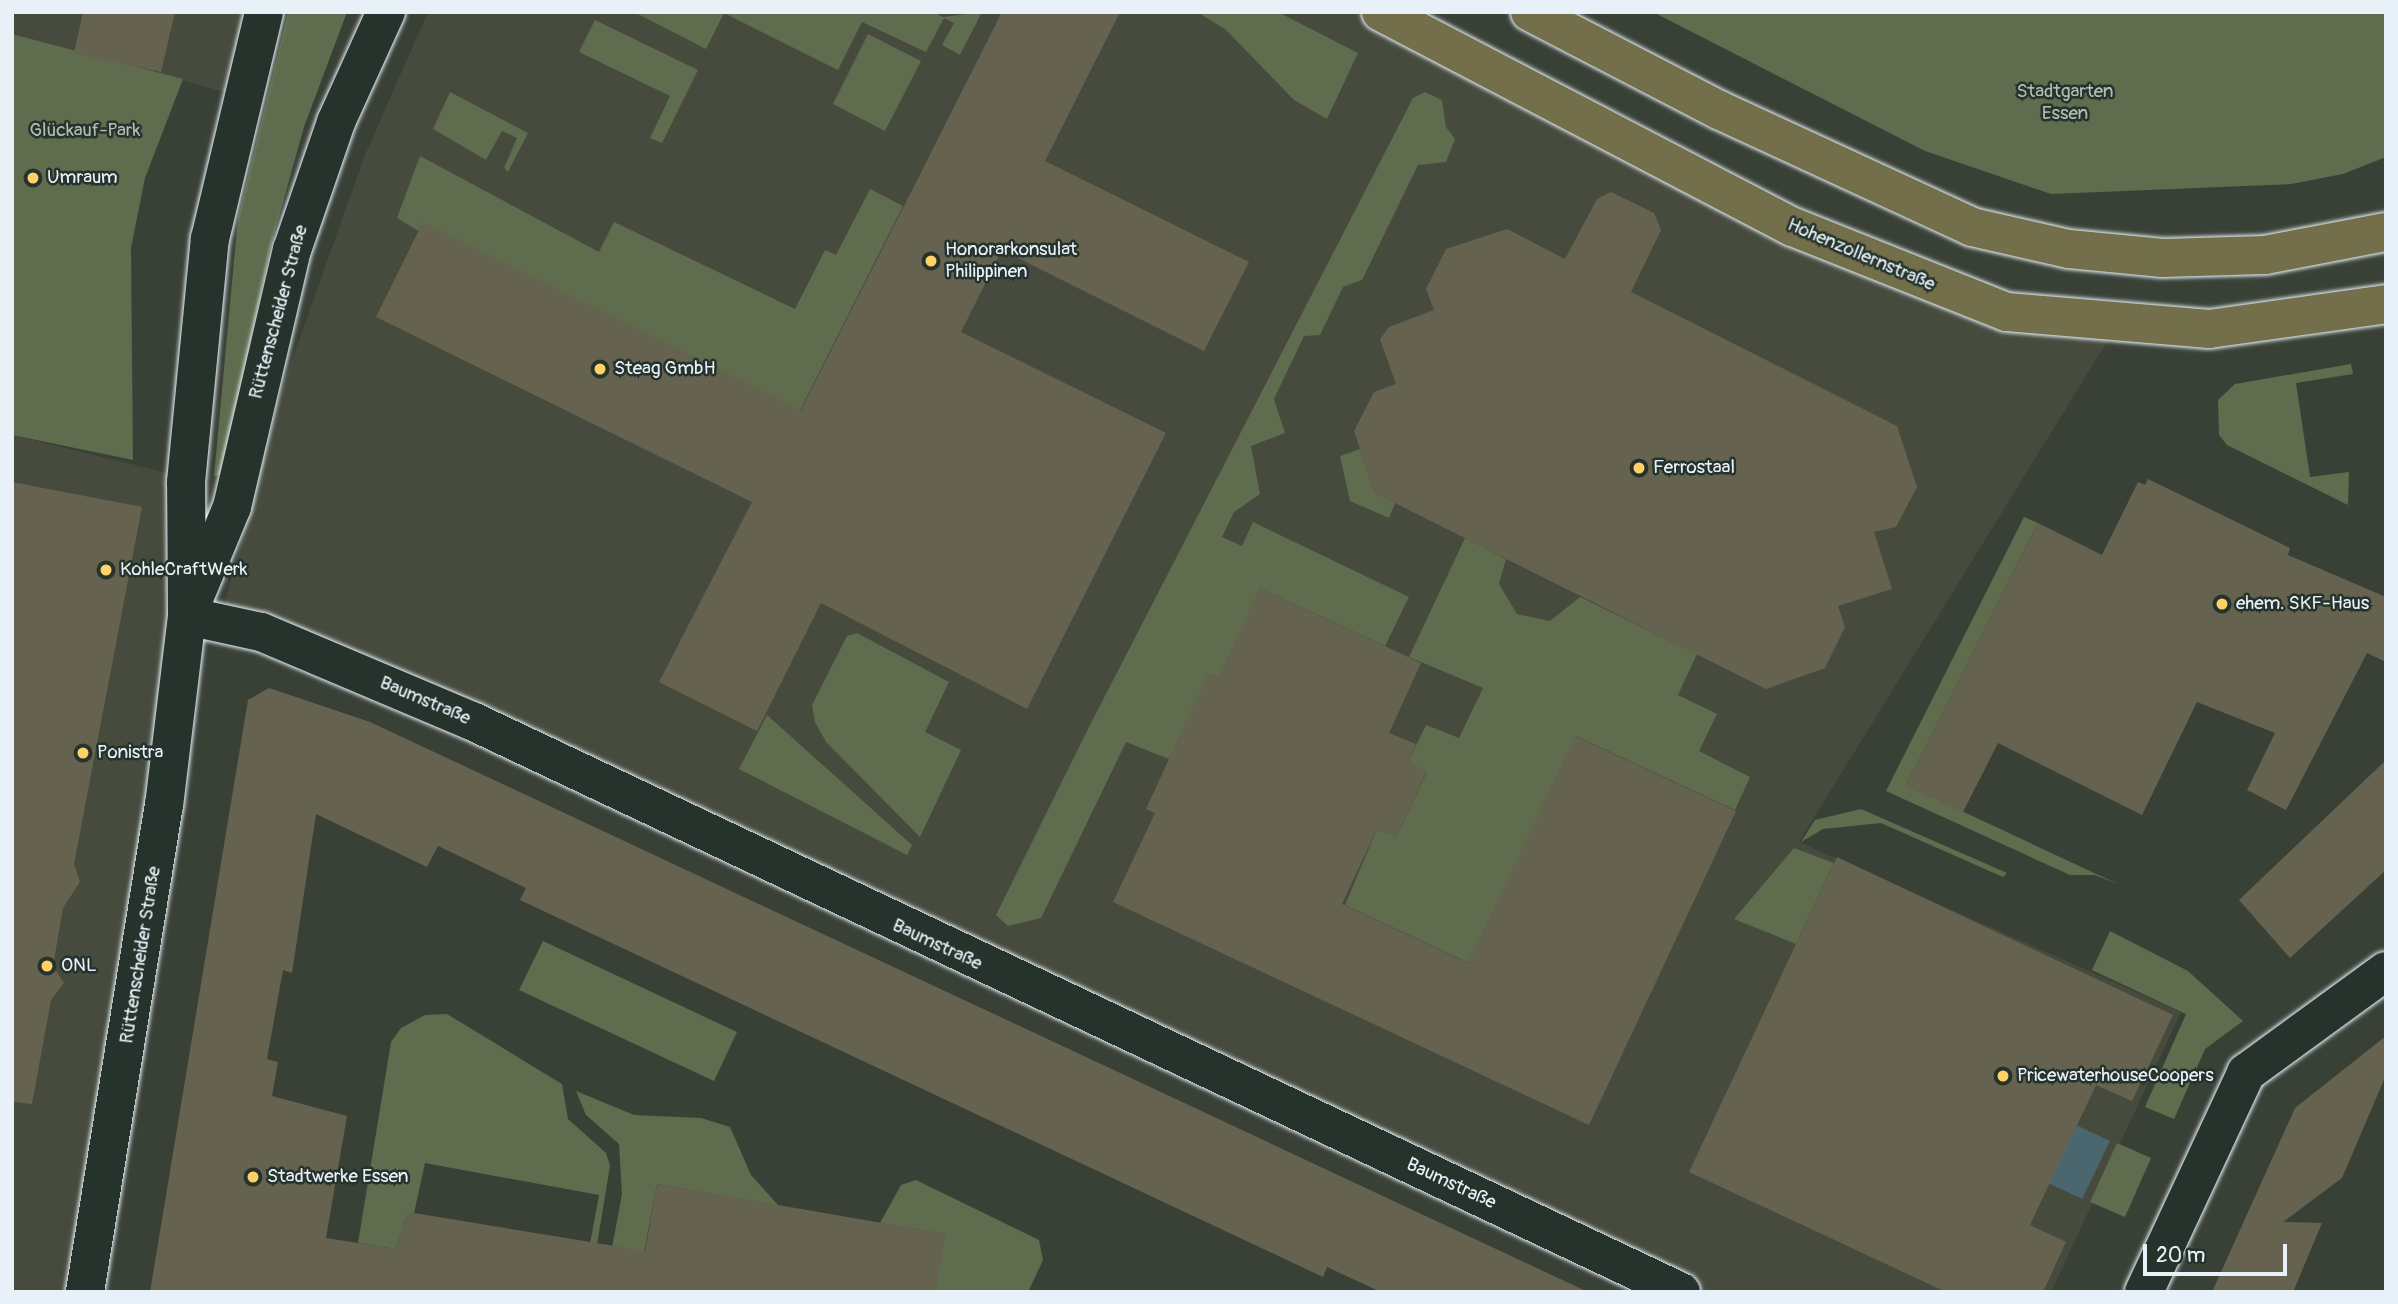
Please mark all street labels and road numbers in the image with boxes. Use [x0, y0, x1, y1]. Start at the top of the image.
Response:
street label: Hohenzollernstraße [1784, 214, 1938, 296]
street label: Rüttenscheider Straße [245, 223, 313, 401]
street label: Baumstraße [376, 672, 474, 730]
street label: Rüttenscheider Straße [116, 865, 166, 1045]
street label: Baumstraße [889, 914, 985, 976]
street label: Baumstraße [1403, 1153, 1499, 1215]

